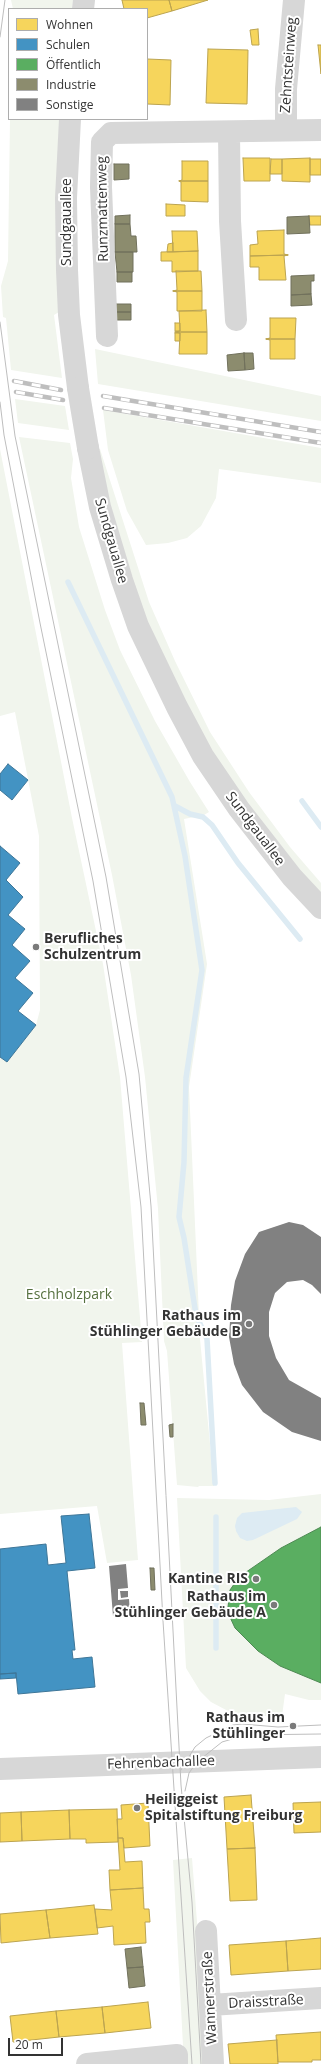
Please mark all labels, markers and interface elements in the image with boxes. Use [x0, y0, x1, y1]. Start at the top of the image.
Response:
legend [8, 8, 148, 120]
text: Wohnen [46, 16, 93, 33]
street label: Zehntsteinweg [277, 17, 301, 113]
text: Schulen [46, 36, 90, 53]
text: Öffentlich [46, 56, 101, 73]
text: Industrie [46, 76, 96, 93]
text: Sonstige [46, 96, 93, 113]
street label: Runzmattenweg [94, 156, 112, 262]
street label: Sundgauallee [59, 178, 75, 266]
street label: Sundgauallee [91, 496, 131, 586]
street label: Sundgauallee [222, 789, 288, 869]
place label: Berufliches Schulzentrum [44, 931, 141, 964]
marker: Berufliches Schulzentrum [31, 942, 41, 952]
park label: Eschholzpark [26, 1287, 112, 1303]
place label: Rathaus im Stühlinger Gebäude B [90, 1308, 241, 1340]
marker: Rathaus im Stühlinger Gebäude B [244, 1319, 254, 1329]
place label: Kantine RIS [168, 1571, 248, 1587]
marker: Kantine RIS [251, 1574, 261, 1584]
place label: Rathaus im Stühlinger Gebäude A [115, 1589, 266, 1622]
marker: Rathaus im Stühlinger Gebäude A [269, 1600, 279, 1610]
place label: Rathaus im Stühlinger [206, 1710, 285, 1742]
marker: Rathaus im Stühlinger [288, 1721, 298, 1731]
street label: Fehrenbachallee [107, 1753, 215, 1773]
place label: Heiliggeist Spitalstiftung Freiburg [145, 1792, 302, 1824]
marker: Heiliggeist Spitalstiftung Freiburg [132, 1803, 142, 1813]
street label: Wannerstraße [199, 1951, 221, 2045]
street label: Draisstraße [228, 1992, 304, 2012]
scale bar [10, 2030, 65, 2056]
text: 20 m [15, 2036, 43, 2053]

